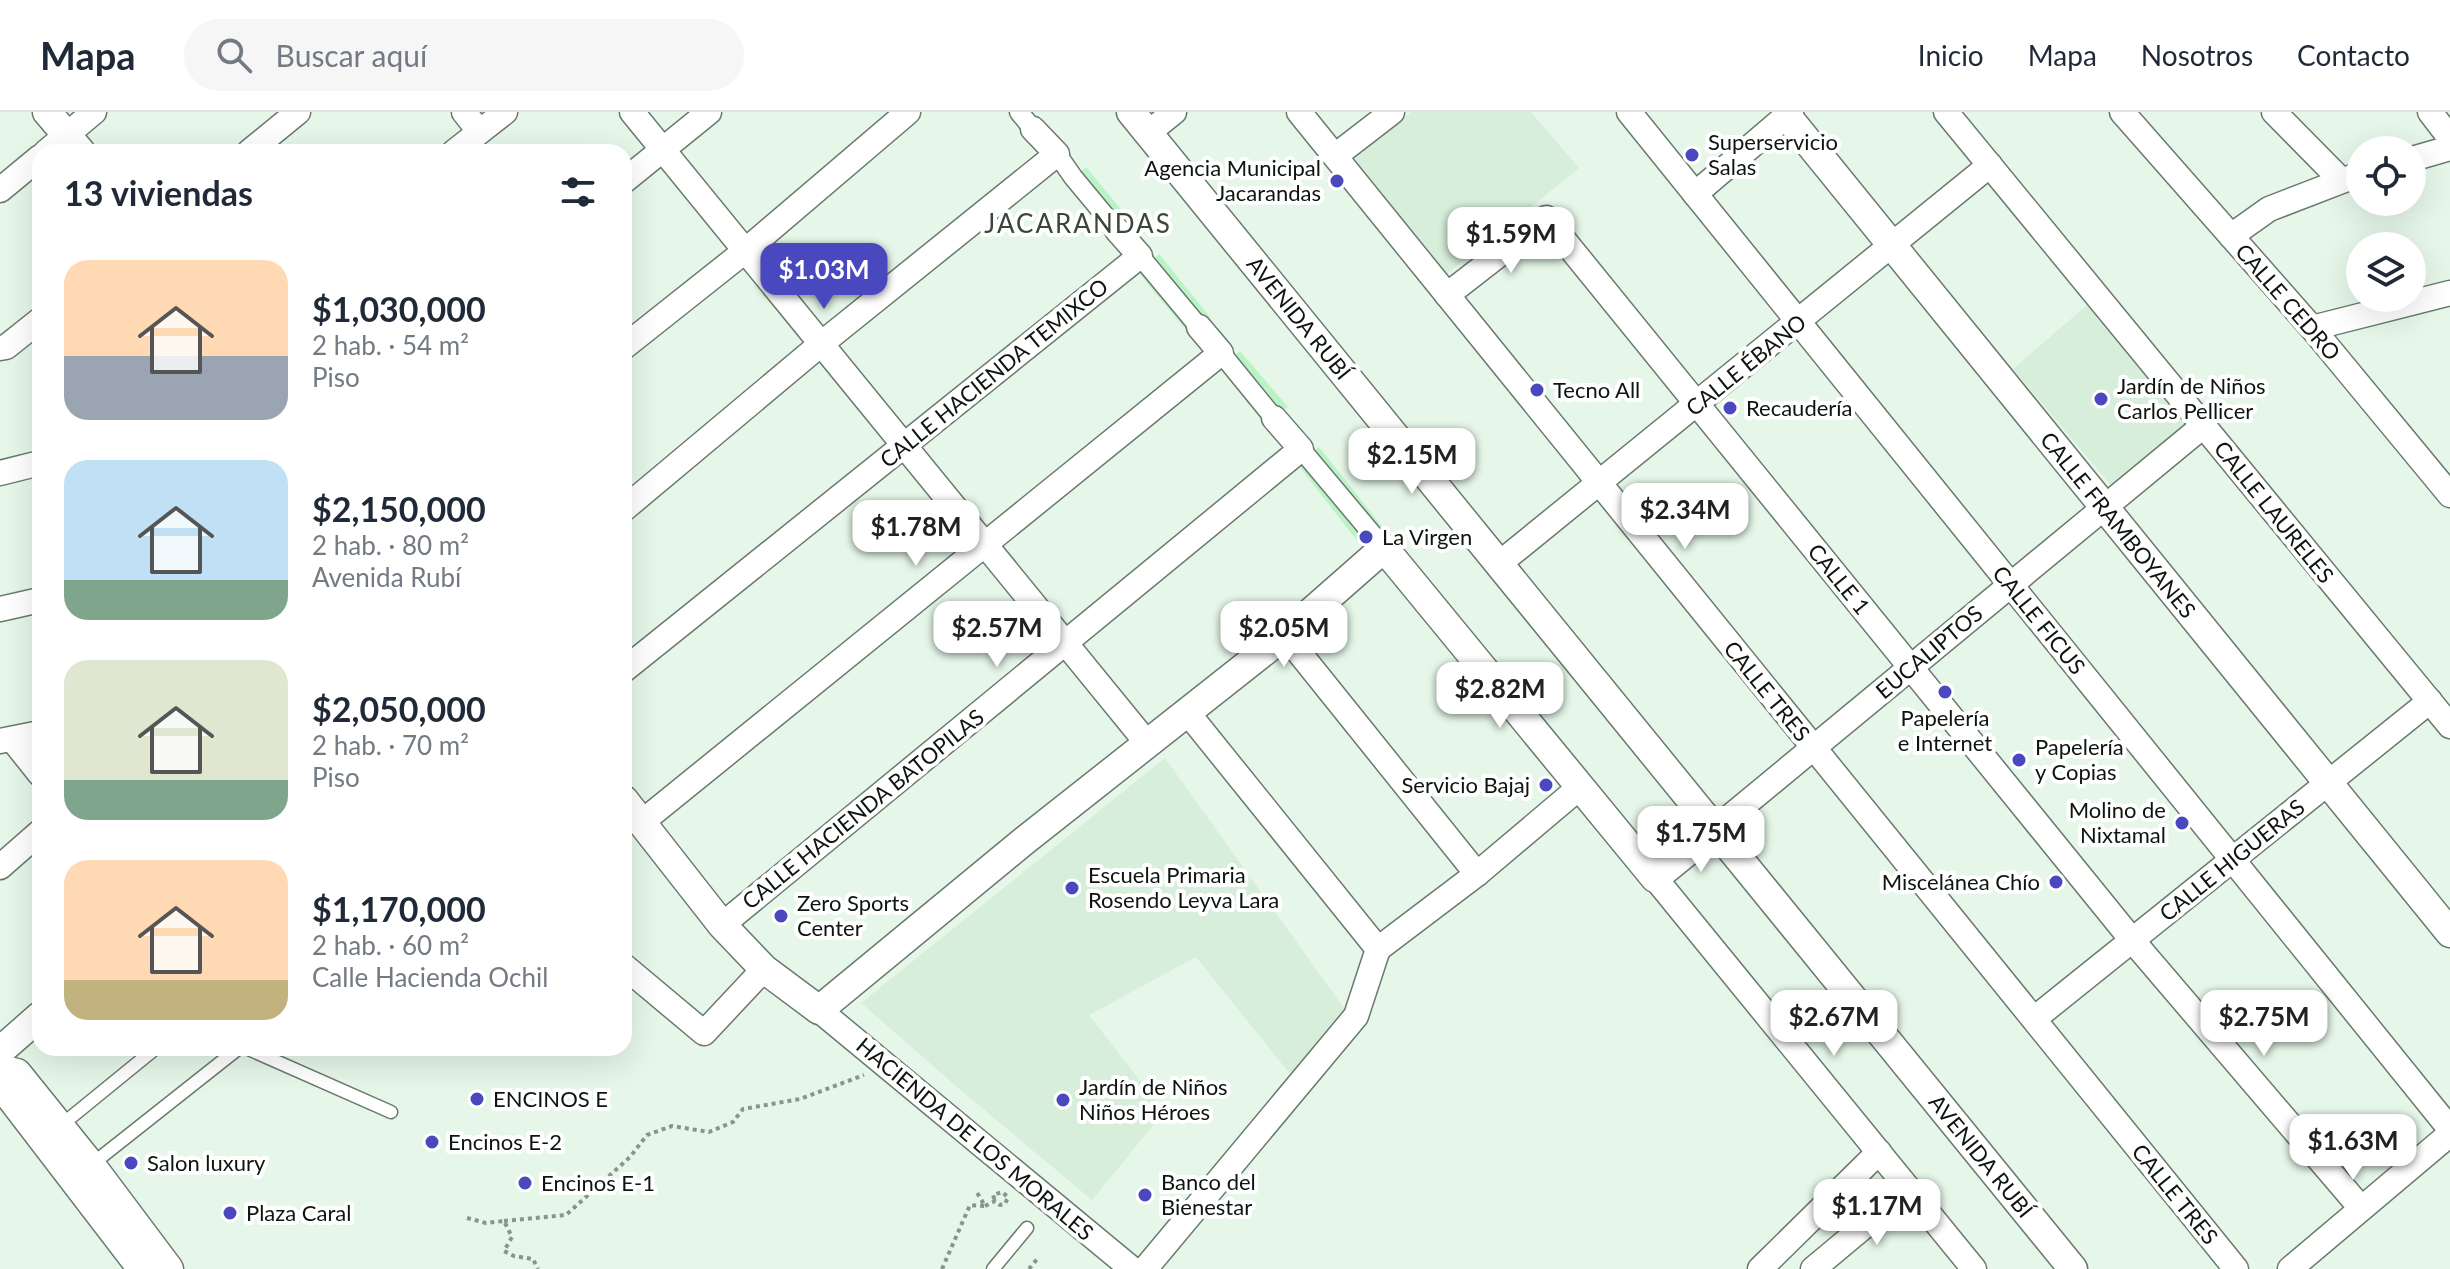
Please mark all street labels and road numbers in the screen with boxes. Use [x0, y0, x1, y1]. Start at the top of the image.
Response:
street label: CALLE CEDRO [2230, 238, 2346, 366]
street label: AVENIDA RUBÍ [1242, 251, 1358, 386]
street label: CALLE HACIENDA TEMIXCO [874, 272, 1113, 473]
street label: CALLE ÉBANO [1680, 308, 1811, 421]
street label: CALLE FRAMBOYANES [2035, 426, 2202, 623]
street label: CALLE LAURELES [2209, 435, 2340, 588]
street label: CALLE 1 [1803, 538, 1876, 620]
street label: CALLE FICUS [1987, 560, 2091, 679]
street label: EUCALIPTOS [1870, 599, 1988, 704]
street label: CALLE TRES [1719, 635, 1816, 746]
street label: CALLE HACIENDA BATOPILAS [736, 703, 989, 914]
street label: CALLE HIGUERAS [2154, 793, 2310, 926]
street label: HACIENDA DE LOS MORALES [851, 1031, 1099, 1246]
street label: AVENIDA RUBÍ [1924, 1089, 2040, 1224]
street label: CALLE TRES [2127, 1138, 2224, 1249]

